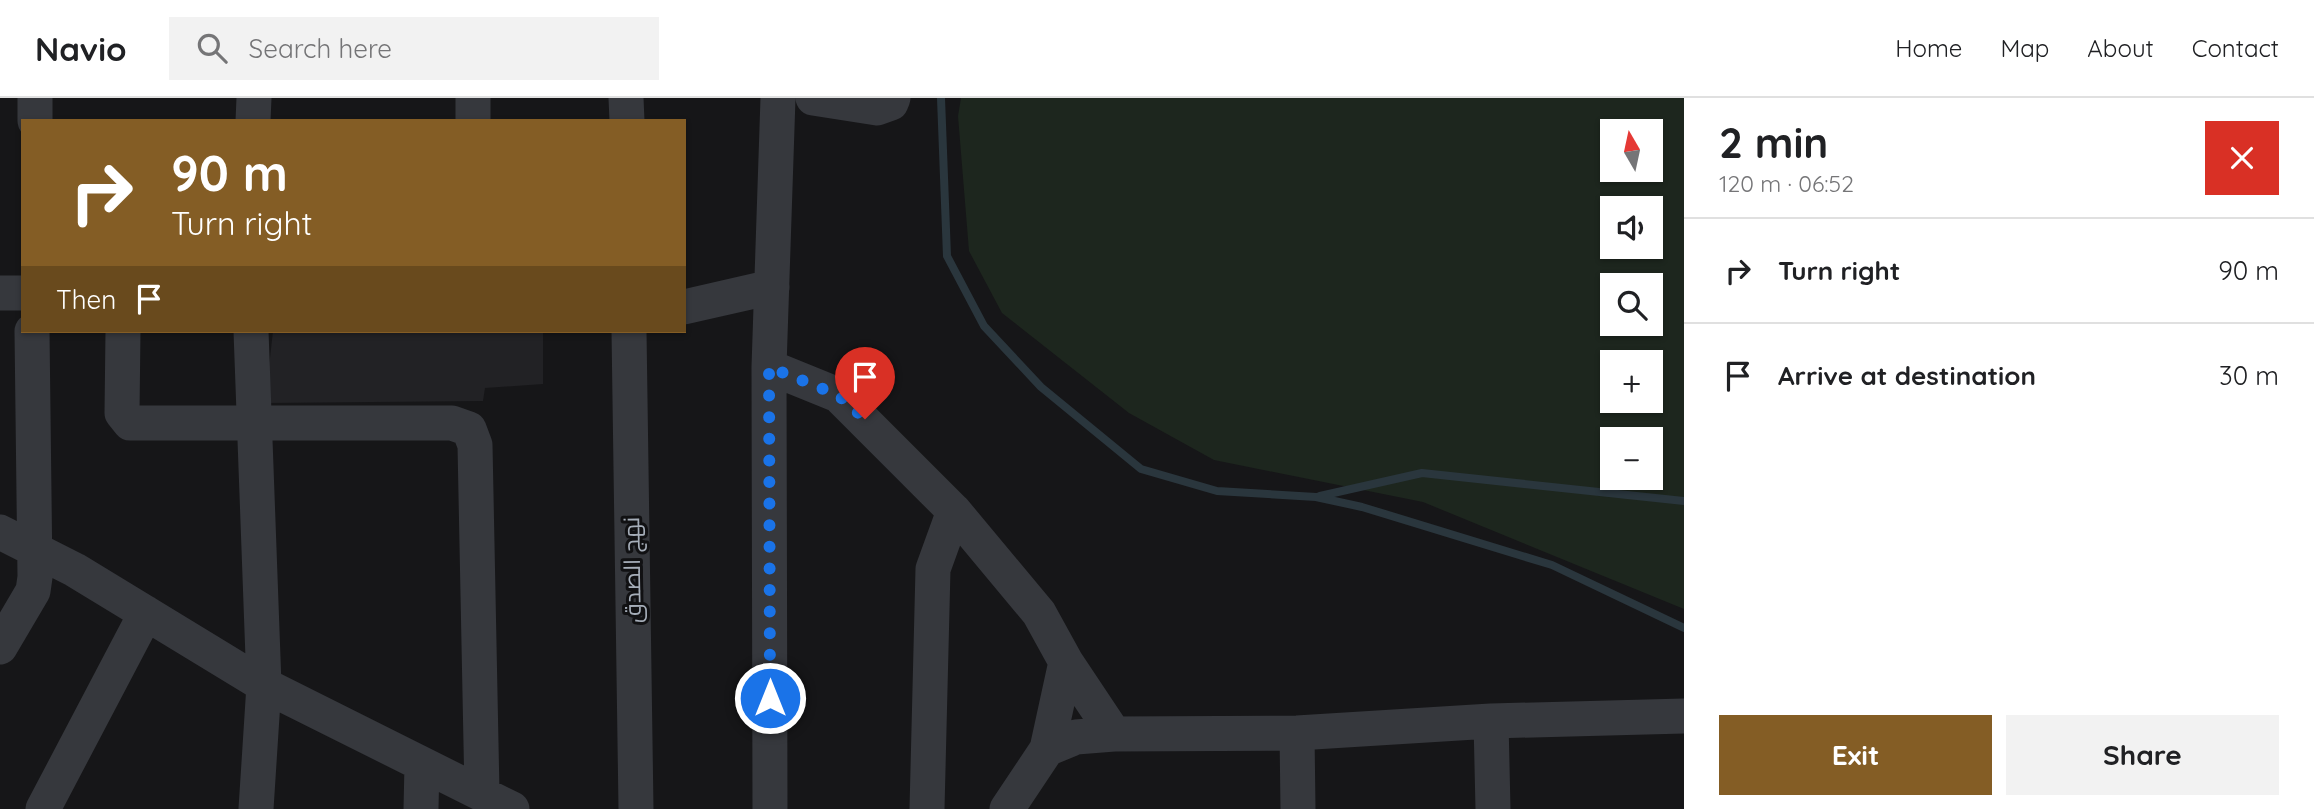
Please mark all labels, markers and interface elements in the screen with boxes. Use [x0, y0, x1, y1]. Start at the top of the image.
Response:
search box [169, 17, 659, 80]
text: Navio [35, 28, 127, 69]
icon: search [193, 29, 231, 67]
text: Search here [249, 32, 392, 65]
text: Home [1895, 33, 1962, 63]
text: Map [2000, 33, 2049, 63]
text: About [2087, 33, 2154, 63]
text: Contact [2192, 33, 2279, 63]
text: 2 min [1719, 116, 1828, 169]
north arrow [1600, 119, 1662, 182]
map controls [1600, 119, 1663, 490]
button: close [2205, 121, 2279, 195]
text: 90 m [171, 142, 288, 203]
icon: right [56, 147, 147, 238]
text: 120 m · 06:52 [1719, 169, 1854, 198]
button: sound [1600, 196, 1663, 259]
text: Turn right [171, 203, 312, 243]
icon: right [1719, 252, 1757, 290]
text: Turn right [1778, 254, 1900, 287]
text: 90 m [2218, 254, 2279, 287]
button: search [1600, 273, 1663, 336]
icon: arrive [130, 280, 168, 318]
text: Then [56, 283, 116, 316]
pin [835, 347, 895, 419]
button: + [1600, 350, 1663, 413]
icon: arrive [1719, 357, 1757, 395]
icon: arrive [846, 358, 884, 396]
text: Arrive at destination [1778, 359, 2036, 392]
text: 30 m [2219, 359, 2279, 392]
button: − [1600, 427, 1663, 490]
street label: نهج الصدق [616, 517, 649, 623]
position arrow [733, 661, 807, 735]
button: Exit [1719, 715, 1992, 795]
button: Share [2006, 715, 2279, 795]

